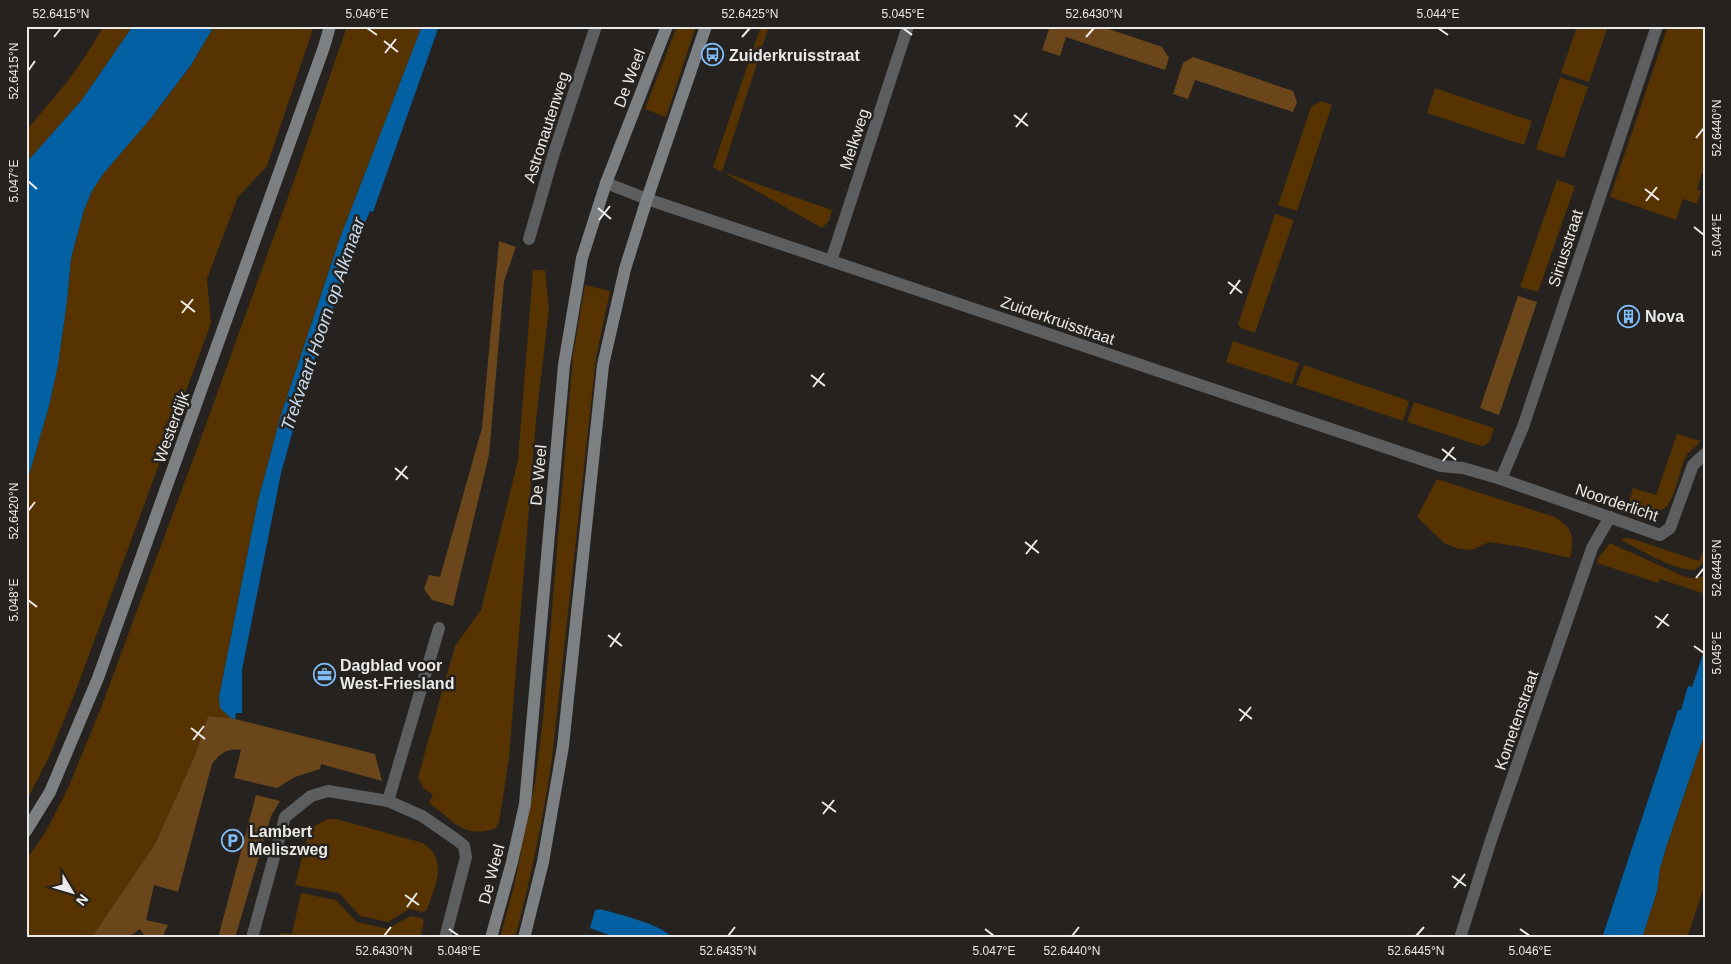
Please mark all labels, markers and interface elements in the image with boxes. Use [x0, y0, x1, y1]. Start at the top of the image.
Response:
text: 52.6415°N [33, 7, 89, 21]
text: 5.046°E [346, 7, 388, 21]
text: 52.6425°N [722, 7, 778, 21]
text: 5.045°E [882, 7, 924, 21]
text: 52.6430°N [1066, 7, 1122, 21]
text: 5.044°E [1417, 7, 1459, 21]
text: 52.6415°N [7, 43, 21, 99]
bus stop icon: Zuiderkruisstraat [701, 43, 725, 67]
street label: De Weel [611, 47, 648, 110]
place label: Zuiderkruisstraat [729, 47, 860, 64]
street label: Astronautenweg [521, 70, 572, 185]
text: 52.6440°N [1710, 100, 1724, 156]
street label: Melkweg [837, 107, 872, 172]
text: 5.047°E [7, 160, 21, 202]
street label: Siriusstraat [1545, 207, 1586, 289]
water label: Trekvaart Hoorn op Alkmaar [277, 214, 369, 433]
text: 5.044°E [1710, 214, 1724, 256]
street label: Zuiderkruisstraat [999, 293, 1117, 348]
building icon: Nova [1617, 304, 1641, 328]
place label: Nova [1645, 308, 1684, 325]
street label: Westerdijk [151, 388, 193, 465]
street label: De Weel [527, 444, 550, 506]
street label: Noorderlicht [1573, 480, 1661, 525]
text: 52.6420°N [7, 483, 21, 539]
text: 52.6445°N [1710, 540, 1724, 596]
text: 5.048°E [7, 579, 21, 621]
text: 5.045°E [1710, 632, 1724, 674]
place label: Dagblad voor West-Friesland [340, 657, 454, 692]
office icon: Dagblad voor West-Friesland [312, 662, 336, 686]
street label: Kometenstraat [1491, 668, 1542, 772]
place label: Lambert Meliszweg [249, 823, 328, 858]
parking icon: Lambert Meliszweg [221, 828, 245, 852]
street label: De Weel [475, 842, 508, 906]
north arrow [48, 866, 98, 916]
text: N [73, 891, 92, 909]
text: 52.6430°N [356, 944, 412, 958]
text: 5.048°E [438, 944, 480, 958]
text: 52.6435°N [700, 944, 756, 958]
text: 5.047°E [973, 944, 1015, 958]
text: 52.6440°N [1044, 944, 1100, 958]
text: 52.6445°N [1388, 944, 1444, 958]
text: 5.046°E [1509, 944, 1551, 958]

